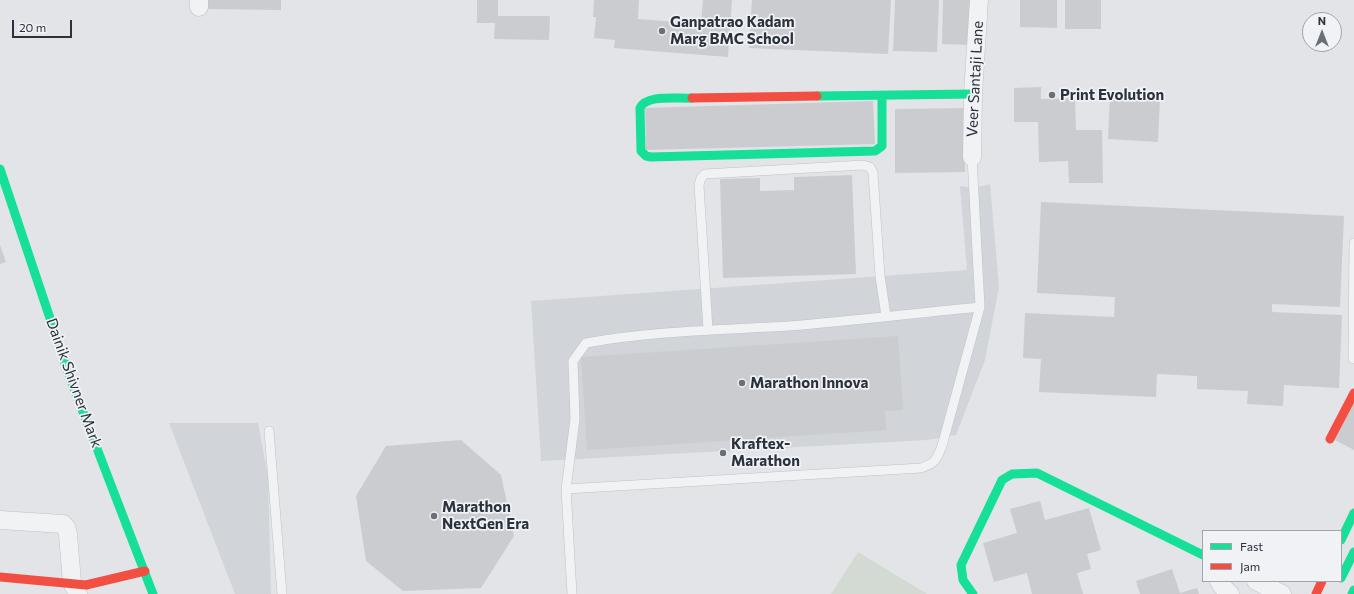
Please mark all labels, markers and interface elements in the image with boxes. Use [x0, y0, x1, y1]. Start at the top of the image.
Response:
scale bar [14, 12, 74, 38]
north arrow [1302, 12, 1342, 52]
place label: Ganpatrao Kadam Marg BMC School [670, 13, 795, 48]
text: N [1318, 14, 1326, 27]
text: 20 m [19, 20, 46, 34]
street label: Veer Santaji Lane [963, 20, 987, 138]
marker: Ganpatrao Kadam Marg BMC School [657, 26, 667, 36]
place label: Print Evolution [1060, 86, 1164, 104]
marker: Print Evolution [1047, 90, 1057, 100]
street label: Dainik Shivner Mark [42, 316, 106, 450]
place label: Marathon Innova [750, 374, 868, 392]
marker: Marathon Innova [737, 378, 747, 388]
place label: Kraftex- Marathon [731, 435, 800, 470]
marker: Kraftex- Marathon [718, 448, 728, 458]
place label: Marathon NextGen Era [442, 498, 529, 533]
marker: Marathon NextGen Era [429, 511, 439, 521]
legend [1202, 530, 1342, 582]
text: Fast [1240, 539, 1263, 553]
text: Jam [1240, 559, 1260, 573]

